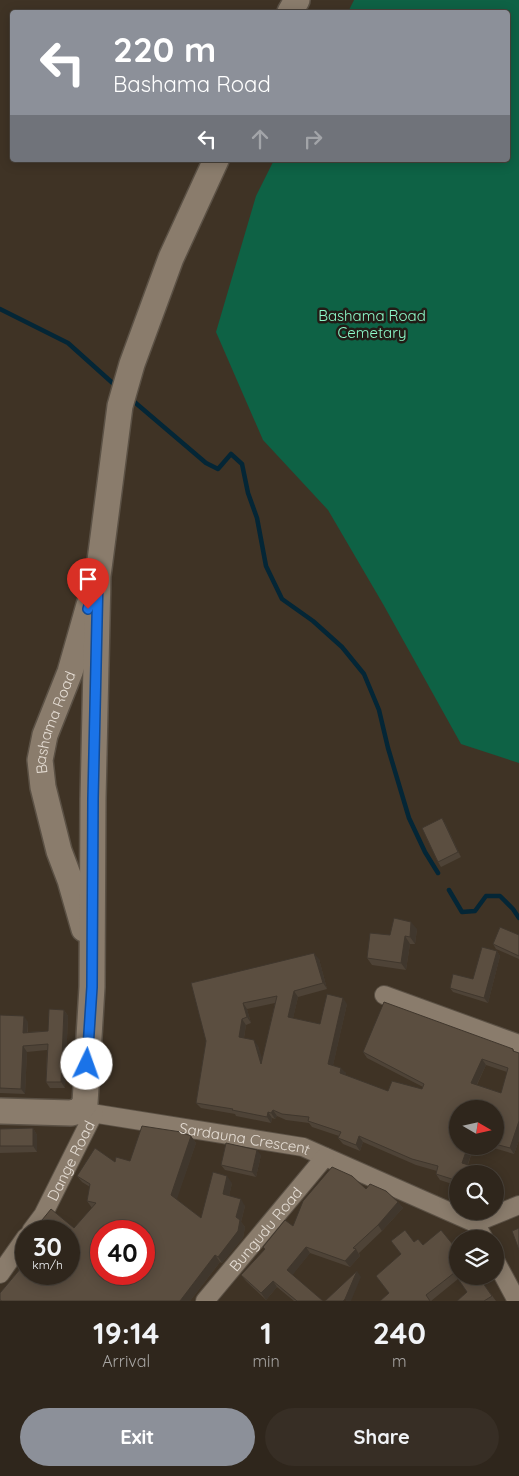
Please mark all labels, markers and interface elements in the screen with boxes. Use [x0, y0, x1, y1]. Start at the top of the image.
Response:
text: 220 m [113, 27, 216, 71]
icon: left [30, 30, 95, 95]
text: Bashama Road [113, 70, 271, 98]
icon: left [193, 125, 221, 153]
icon: ahead [246, 125, 274, 153]
icon: right [299, 125, 327, 153]
park label: Bashama Road Cemetary [318, 306, 426, 342]
pin [67, 558, 109, 609]
icon: arrive [74, 565, 102, 593]
street label: Bashama Road [30, 668, 79, 775]
position arrow [60, 1037, 112, 1089]
north arrow [449, 1100, 504, 1155]
map controls [449, 1100, 504, 1285]
street label: Dange Road [42, 1117, 98, 1204]
street label: Sardauna Crescent [178, 1118, 313, 1159]
button: search [449, 1165, 504, 1220]
street label: Bungudu Road [225, 1183, 306, 1275]
speed limit sign: 40 [90, 1220, 155, 1285]
button: layers [449, 1230, 504, 1285]
text: 30 [33, 1231, 62, 1262]
text: km/h [32, 1257, 63, 1272]
text: 19:14 [93, 1314, 159, 1352]
text: 1 [260, 1314, 272, 1352]
text: 240 [373, 1314, 426, 1352]
text: Arrival [102, 1351, 150, 1371]
text: min [252, 1351, 280, 1371]
text: m [392, 1351, 407, 1371]
button: Exit [20, 1408, 255, 1466]
button: Share [265, 1408, 499, 1466]

